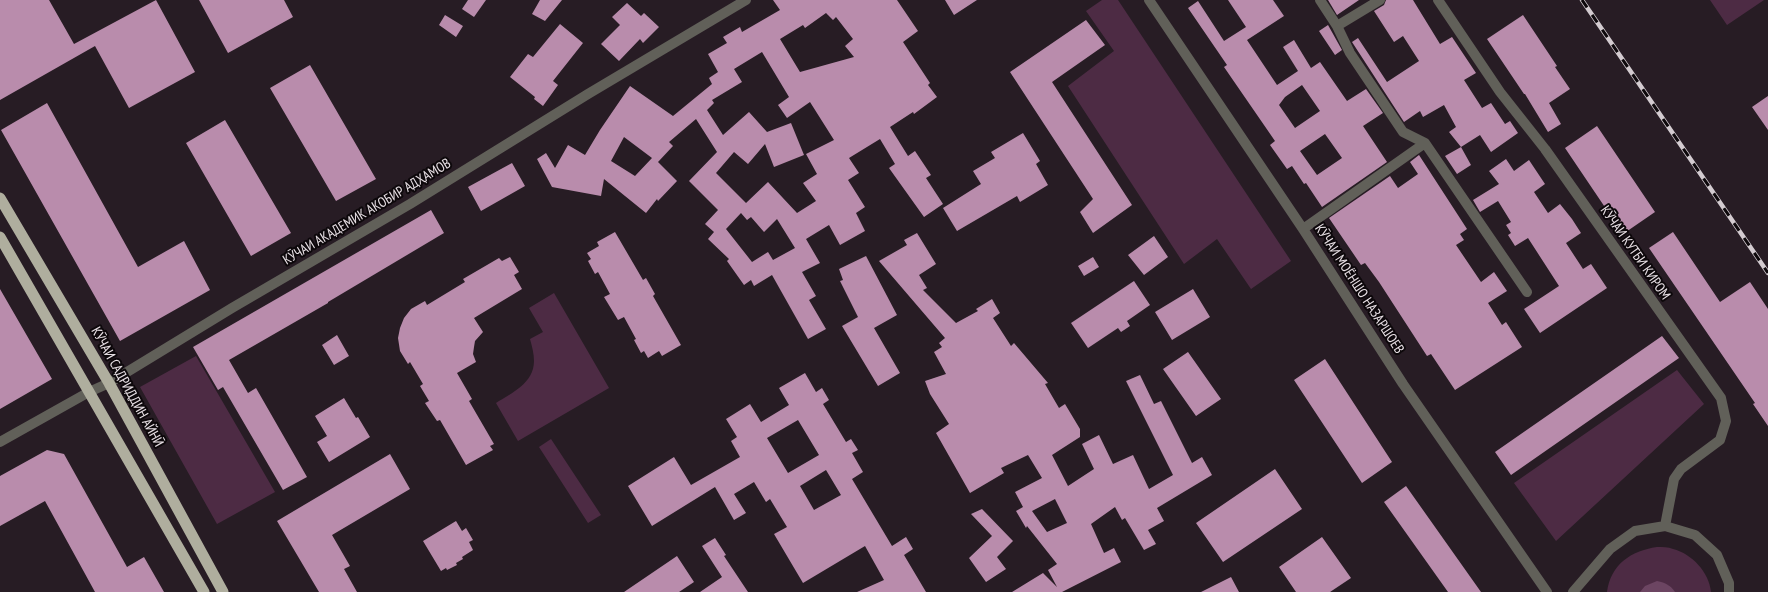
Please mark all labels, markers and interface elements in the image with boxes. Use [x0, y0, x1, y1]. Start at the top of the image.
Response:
street label: КӮЧАИ АКАДЕМИК АКОБИР АДҲАМОВ [280, 155, 454, 269]
street label: КӮЧАИ КУТБИ КИРОМ [1596, 203, 1674, 303]
street label: КӮЧАИ МОЁНШО НАЗАРШОЕВ [1311, 221, 1407, 357]
street label: КӮЧАИ САДРИДДИН АЙНӢ [87, 324, 167, 450]

